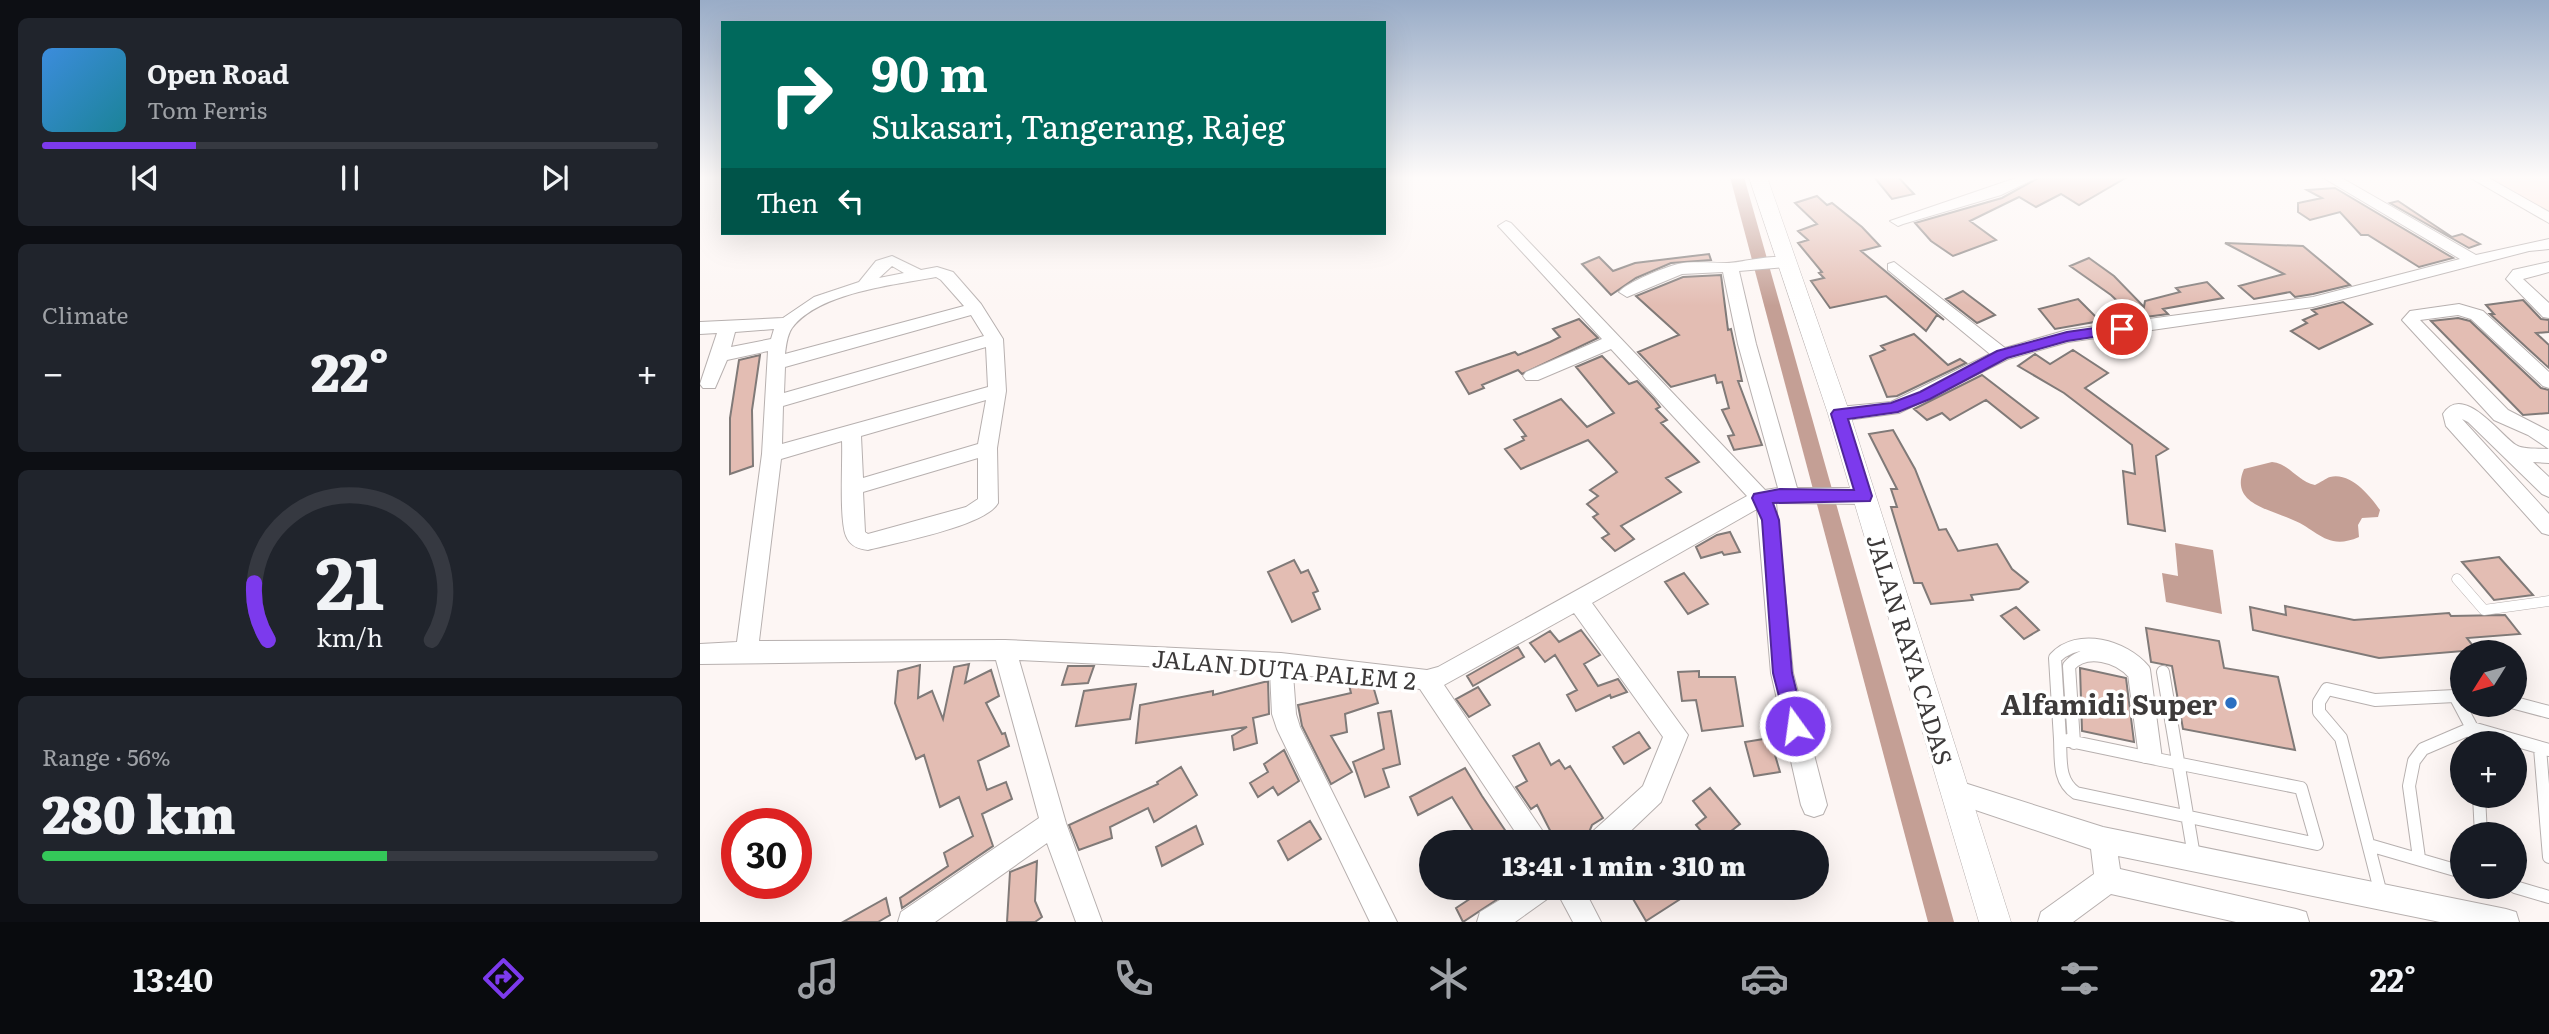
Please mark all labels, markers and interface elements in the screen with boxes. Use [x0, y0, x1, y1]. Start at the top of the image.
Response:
text: 90 m [871, 34, 988, 107]
icon: right [756, 49, 847, 140]
text: Open Road [147, 53, 289, 92]
text: Tom Ferris [147, 92, 267, 126]
text: Sukasari, Tangerang, Rajeg [871, 101, 1285, 149]
icon: previous [126, 159, 164, 197]
icon: pause [331, 159, 369, 197]
icon: next [536, 159, 574, 197]
text: Then [756, 182, 818, 221]
icon: left [832, 182, 870, 220]
text: Climate [42, 297, 128, 331]
pin [2092, 299, 2152, 359]
icon: arrive [2103, 310, 2141, 348]
text: 22° [311, 331, 389, 408]
text: − [42, 342, 64, 399]
text: + [636, 342, 658, 399]
text: 21 [315, 524, 385, 632]
street label: JALAN RAYA CADAS [1859, 529, 1963, 769]
text: km/h [317, 618, 383, 655]
street label: JALAN DUTA PALEM 2 [1151, 639, 1417, 697]
north arrow [2450, 640, 2527, 718]
map controls [2450, 640, 2527, 899]
place label: Alfamidi Super [2001, 682, 2217, 724]
position arrow [1758, 689, 1832, 763]
marker: Alfamidi Super [2223, 695, 2239, 711]
button: + [2450, 731, 2527, 808]
text: Range · 56% [42, 739, 171, 773]
text: 280 km [42, 773, 236, 850]
speed limit sign: 30 [721, 808, 812, 899]
button: − [2450, 822, 2527, 899]
text: 13:41 · 1 min · 310 m [1502, 845, 1746, 884]
text: 13:40 [133, 954, 213, 1002]
icon: directions [479, 954, 528, 1003]
icon: music [794, 954, 843, 1003]
icon: phone [1109, 954, 1158, 1003]
icon: climate [1424, 954, 1473, 1003]
icon: car [1740, 954, 1789, 1003]
icon: filters [2055, 954, 2104, 1003]
text: 22° [2370, 954, 2416, 1002]

